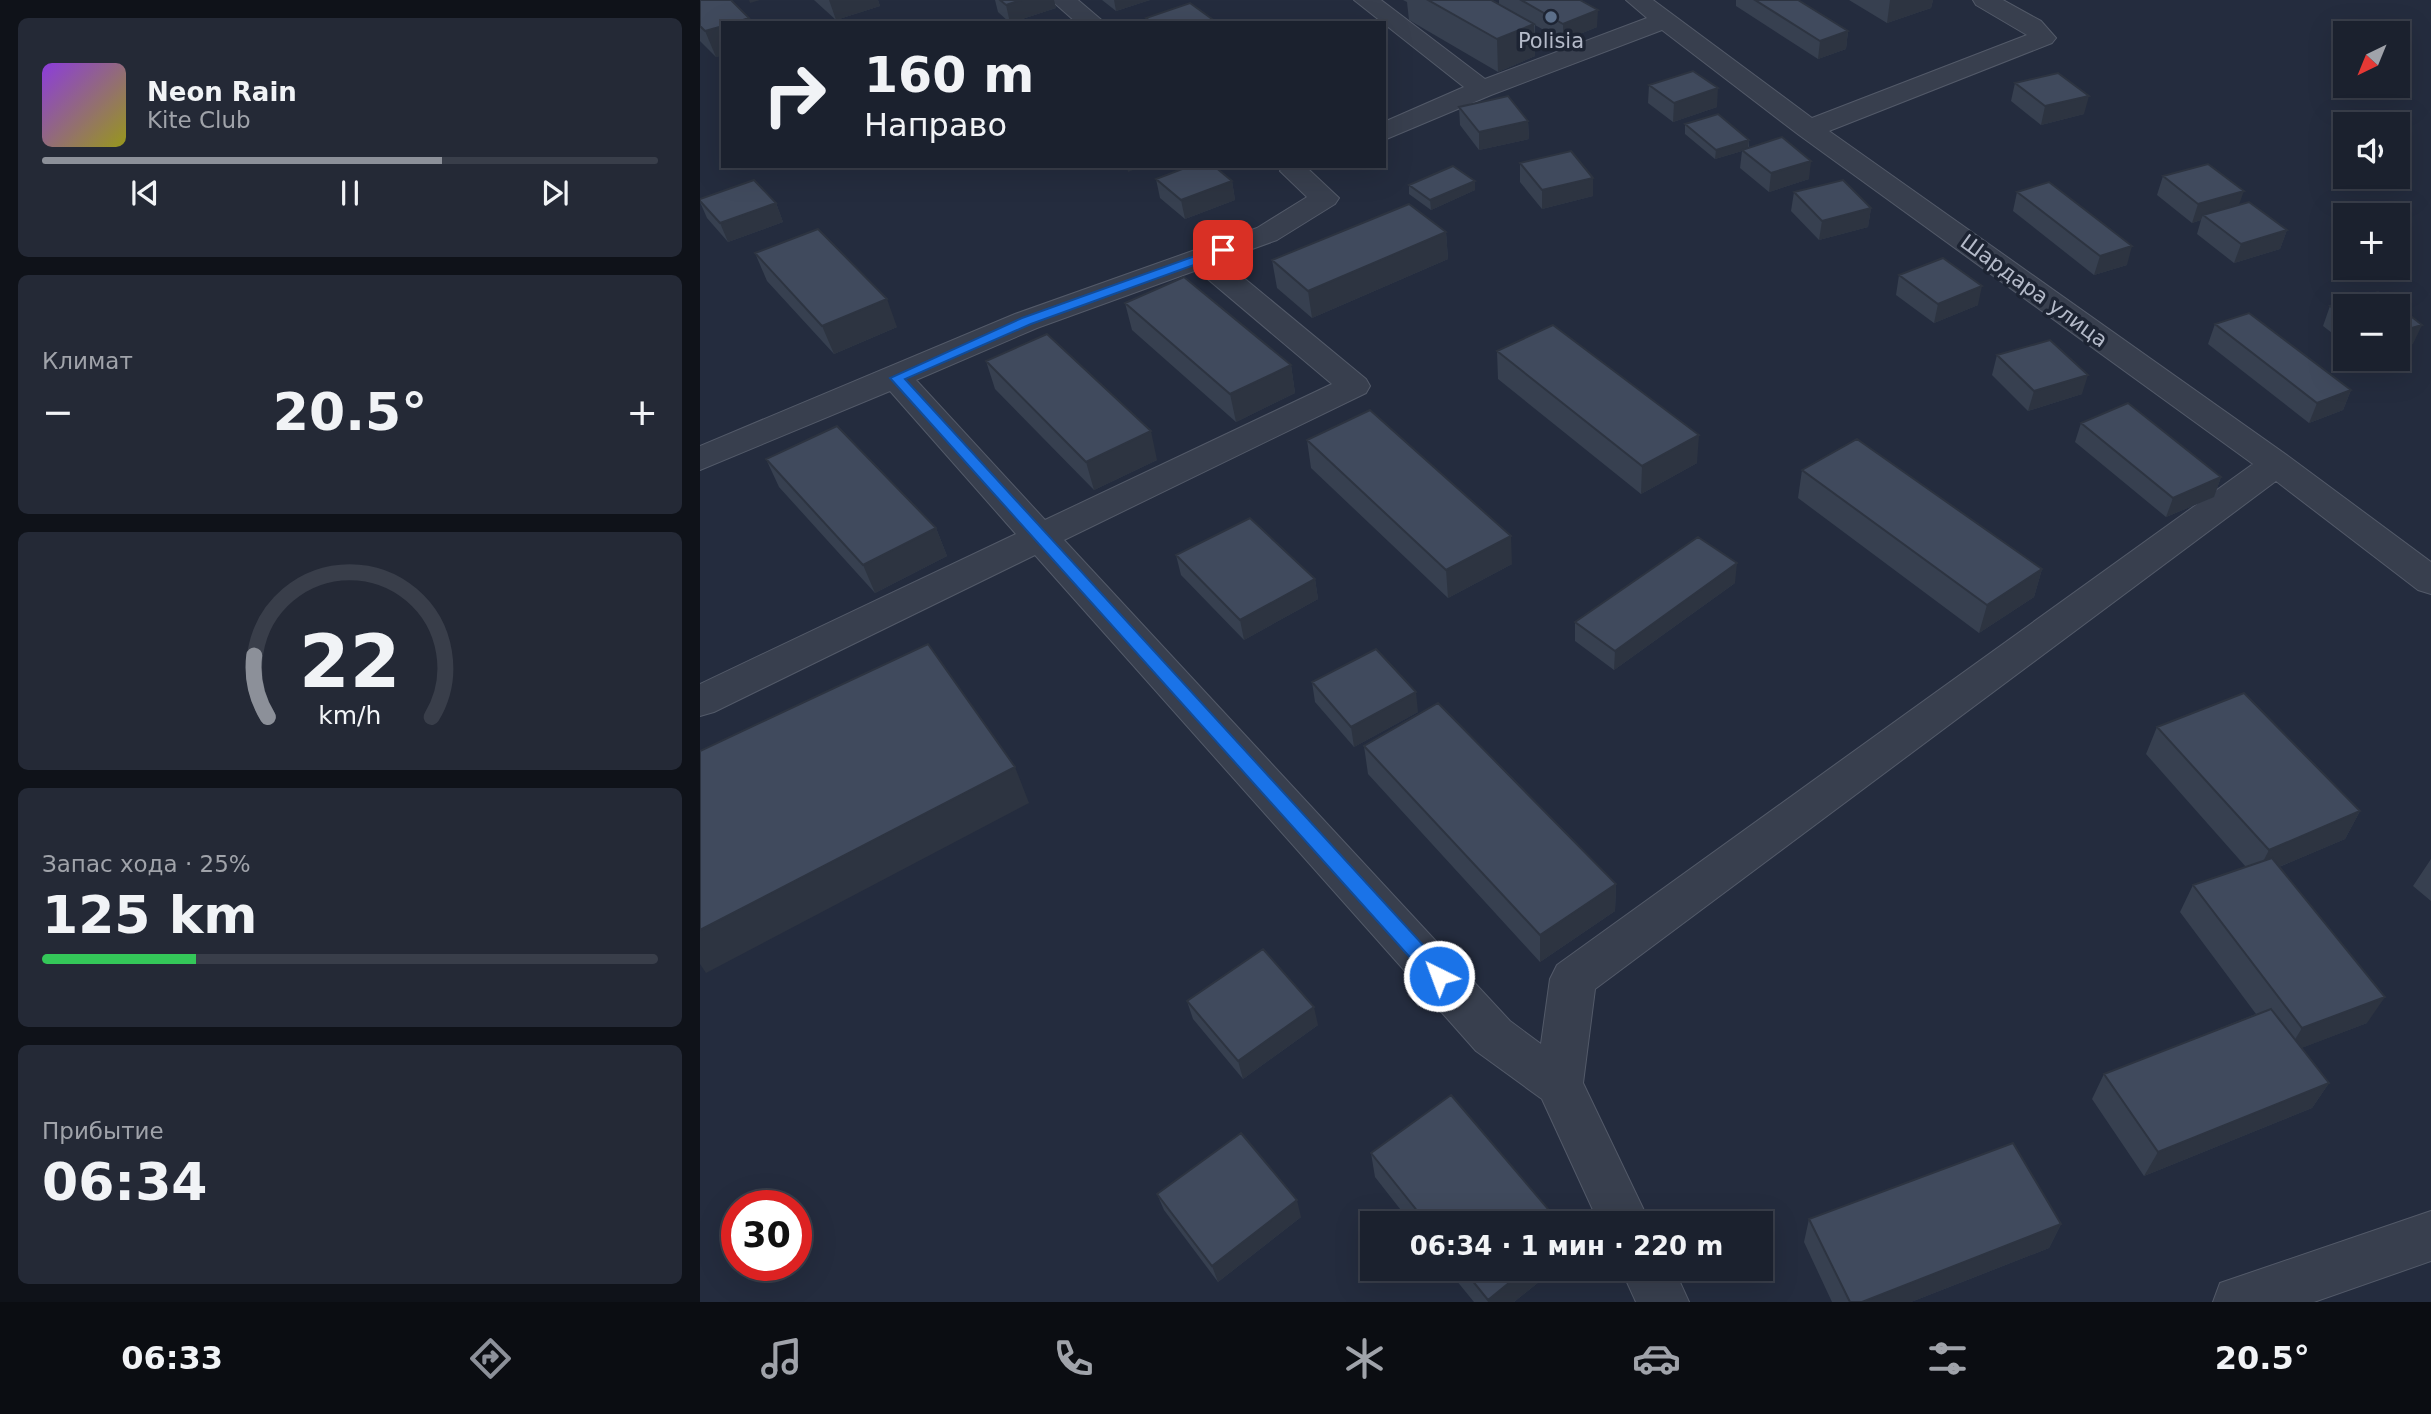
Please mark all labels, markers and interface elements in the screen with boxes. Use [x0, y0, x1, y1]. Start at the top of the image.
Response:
marker: Polisia [1543, 9, 1559, 25]
north arrow [2333, 21, 2410, 98]
map controls [2333, 21, 2410, 371]
place label: Polisia [1518, 29, 1584, 53]
text: 160 m [864, 47, 1034, 104]
icon: right [749, 49, 840, 140]
text: Neon Rain [147, 77, 297, 107]
text: Направо [864, 106, 1007, 144]
text: Kite Club [147, 107, 251, 133]
button: sound [2333, 112, 2410, 189]
icon: previous [126, 174, 164, 212]
icon: pause [331, 174, 369, 212]
icon: next [536, 174, 574, 212]
button: + [2333, 203, 2410, 280]
pin [1193, 220, 1253, 280]
street label: Шардара улица [1956, 230, 2112, 352]
icon: arrive [1204, 231, 1242, 269]
button: − [2333, 294, 2410, 371]
text: Климат [42, 348, 133, 374]
text: 20.5° [273, 382, 427, 442]
text: − [42, 390, 74, 434]
text: + [626, 390, 658, 434]
text: 22 [299, 619, 401, 704]
text: km/h [318, 701, 382, 730]
text: Запас хода · 25% [42, 851, 251, 877]
text: 125 km [42, 885, 257, 945]
position arrow [1402, 939, 1476, 1013]
text: Прибытие [42, 1118, 164, 1144]
text: 06:34 [42, 1152, 208, 1212]
speed limit sign: 30 [721, 1190, 812, 1281]
text: 06:34 · 1 мин · 220 m [1410, 1231, 1723, 1261]
icon: directions [466, 1334, 515, 1383]
icon: music [757, 1334, 806, 1383]
icon: phone [1049, 1334, 1098, 1383]
icon: climate [1340, 1334, 1389, 1383]
icon: car [1632, 1334, 1681, 1383]
icon: filters [1923, 1334, 1972, 1383]
text: 06:33 [121, 1339, 223, 1377]
text: 20.5° [2215, 1339, 2310, 1377]

